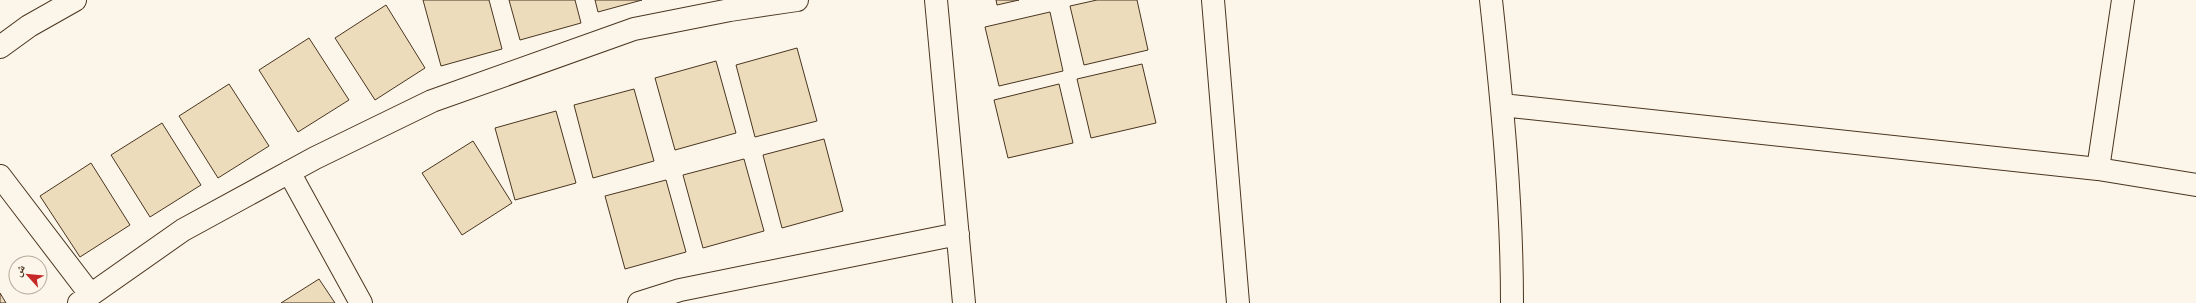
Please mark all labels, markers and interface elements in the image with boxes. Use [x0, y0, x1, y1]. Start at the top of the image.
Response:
north arrow [8, 255, 48, 295]
text: ش [12, 263, 29, 279]

